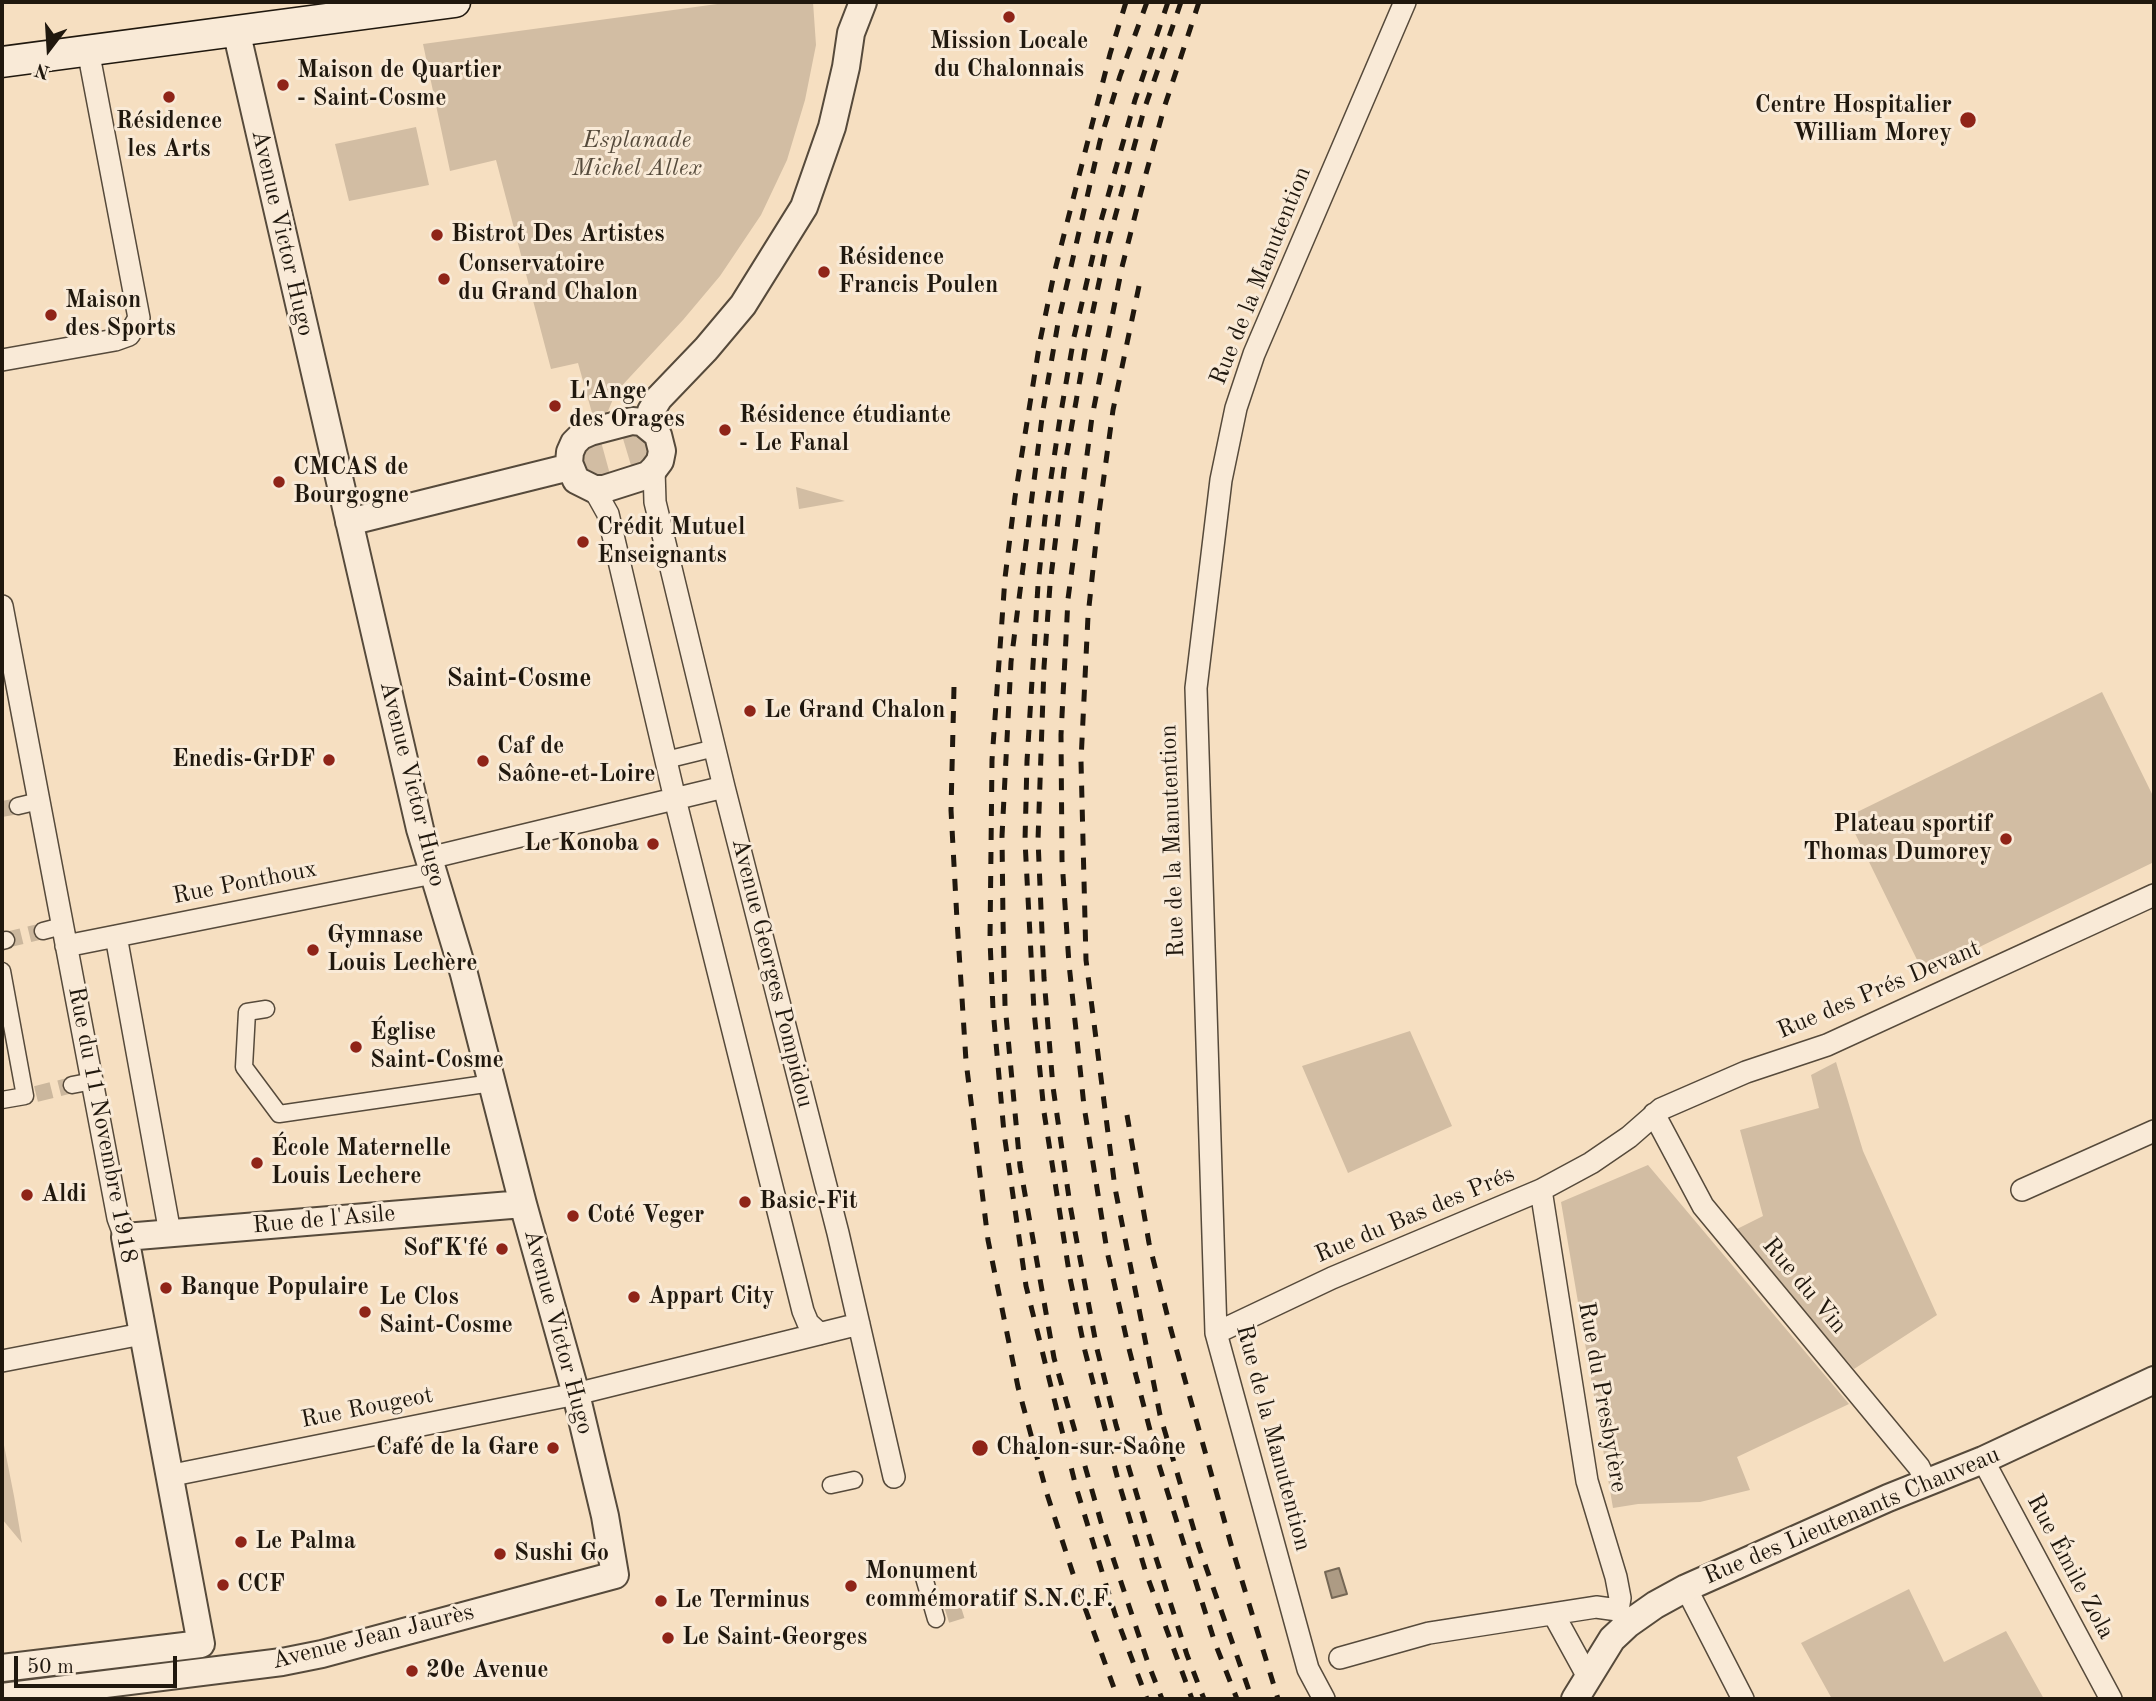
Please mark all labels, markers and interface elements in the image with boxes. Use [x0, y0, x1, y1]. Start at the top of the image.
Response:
marker: Mission Locale du Chalonnais [1001, 9, 1017, 25]
north arrow [14, 14, 84, 84]
place label: Mission Locale du Chalonnais [930, 28, 1088, 84]
place label: Maison de Quartier - Saint-Cosme [297, 57, 502, 113]
text: N [33, 58, 52, 81]
marker: Maison de Quartier - Saint-Cosme [275, 77, 291, 93]
marker: Résidence les Arts [161, 89, 177, 105]
place label: Centre Hospitalier William Morey [1755, 92, 1952, 148]
place label: Résidence les Arts [116, 108, 222, 164]
marker: Centre Hospitalier William Morey [1958, 110, 1978, 130]
street label: Avenue Victor Hugo [244, 127, 320, 339]
park label: Esplanade Michel Allex [572, 127, 702, 183]
street label: Rue de la Manutention [1204, 163, 1318, 389]
place label: Bistrot Des Artistes [451, 221, 664, 249]
marker: Bistrot Des Artistes [429, 227, 445, 243]
place label: Résidence Francis Poulen [838, 244, 998, 300]
place label: Conservatoire du Grand Chalon [458, 251, 638, 307]
marker: Résidence Francis Poulen [816, 264, 832, 280]
marker: Conservatoire du Grand Chalon [436, 271, 452, 287]
place label: Maison des Sports [65, 287, 176, 343]
marker: Maison des Sports [43, 307, 59, 323]
place label: L'Ange des Orages [569, 378, 685, 434]
marker: L'Ange des Orages [547, 398, 563, 414]
place label: Résidence étudiante - Le Fanal [739, 402, 951, 458]
marker: Résidence étudiante - Le Fanal [717, 422, 733, 438]
place label: CMCAS de Bourgogne [293, 454, 409, 510]
marker: CMCAS de Bourgogne [271, 474, 287, 490]
place label: Crédit Mutuel Enseignants [597, 514, 745, 570]
marker: Crédit Mutuel Enseignants [575, 534, 591, 550]
district label: Saint-Cosme [446, 663, 592, 695]
street label: Avenue Victor Hugo [373, 678, 451, 890]
place label: Le Grand Chalon [764, 697, 945, 725]
marker: Le Grand Chalon [742, 703, 758, 719]
street label: Rue de la Manutention [1155, 724, 1191, 958]
place label: Caf de Saône-et-Loire [497, 733, 656, 789]
place label: Enedis-GrDF [172, 746, 315, 774]
marker: Enedis-GrDF [321, 752, 337, 768]
marker: Caf de Saône-et-Loire [475, 753, 491, 769]
place label: Plateau sportif Thomas Dumorey [1803, 811, 1992, 867]
place label: Le Konoba [524, 830, 639, 858]
marker: Plateau sportif Thomas Dumorey [1998, 831, 2014, 847]
street label: Avenue Georges Pompidou [725, 835, 819, 1111]
marker: Le Konoba [645, 836, 661, 852]
street label: Rue Ponthoux [170, 855, 320, 911]
place label: Gymnase Louis Lechère [327, 922, 478, 978]
street label: Rue des Prés Devant [1773, 934, 1985, 1046]
marker: Gymnase Louis Lechère [305, 942, 321, 958]
street label: Rue du 11 Novembre 1918 [61, 984, 143, 1266]
place label: Église Saint-Cosme [370, 1019, 504, 1075]
marker: Église Saint-Cosme [348, 1039, 364, 1055]
place label: École Maternelle Louis Lechere [271, 1135, 451, 1191]
marker: École Maternelle Louis Lechere [249, 1155, 265, 1171]
street label: Rue du Bas des Prés [1311, 1160, 1519, 1270]
place label: Aldi [41, 1181, 87, 1209]
marker: Aldi [19, 1187, 35, 1203]
place label: Basic-Fit [759, 1188, 858, 1216]
marker: Basic-Fit [737, 1194, 753, 1210]
street label: Rue de l'Asile [251, 1199, 397, 1241]
place label: Coté Veger [587, 1202, 704, 1230]
marker: Coté Veger [565, 1208, 581, 1224]
street label: Avenue Victor Hugo [517, 1226, 599, 1438]
street label: Rue du Vin [1755, 1232, 1853, 1340]
place label: Sof'K'fé [403, 1235, 488, 1263]
marker: Sof'K'fé [494, 1241, 510, 1257]
place label: Banque Populaire [180, 1274, 369, 1302]
marker: Banque Populaire [158, 1280, 174, 1296]
place label: Appart City [648, 1283, 775, 1311]
place label: Le Clos Saint-Cosme [379, 1284, 513, 1340]
marker: Appart City [626, 1289, 642, 1305]
street label: Rue du Presbytère [1571, 1300, 1633, 1494]
marker: Le Clos Saint-Cosme [357, 1304, 373, 1320]
street label: Rue de la Manutention [1229, 1322, 1317, 1554]
street label: Rue Rougeot [298, 1381, 436, 1435]
place label: Café de la Gare [376, 1434, 539, 1462]
place label: Chalon-sur-Saône [996, 1434, 1186, 1462]
marker: Chalon-sur-Saône [970, 1438, 990, 1458]
marker: Café de la Gare [545, 1440, 561, 1456]
street label: Rue des Lieutenants Chauveau [1700, 1440, 2004, 1592]
street label: Rue Émile Zola [2020, 1490, 2120, 1644]
place label: Le Palma [255, 1528, 356, 1556]
marker: Le Palma [233, 1534, 249, 1550]
place label: Sushi Go [514, 1540, 609, 1568]
marker: Sushi Go [492, 1546, 508, 1562]
place label: Monument commémoratif S.N.C.F. [865, 1558, 1113, 1614]
place label: CCF [237, 1571, 285, 1599]
marker: CCF [215, 1577, 231, 1593]
marker: Monument commémoratif S.N.C.F. [843, 1578, 859, 1594]
place label: Le Terminus [675, 1587, 810, 1615]
marker: Le Terminus [653, 1593, 669, 1609]
street label: Avenue Jean Jaurès [269, 1598, 477, 1676]
place label: Le Saint-Georges [682, 1624, 867, 1652]
marker: Le Saint-Georges [660, 1630, 676, 1646]
scale bar [18, 1642, 180, 1686]
text: 50 m [27, 1657, 74, 1678]
place label: 20e Avenue [426, 1657, 549, 1685]
marker: 20e Avenue [404, 1663, 420, 1679]

